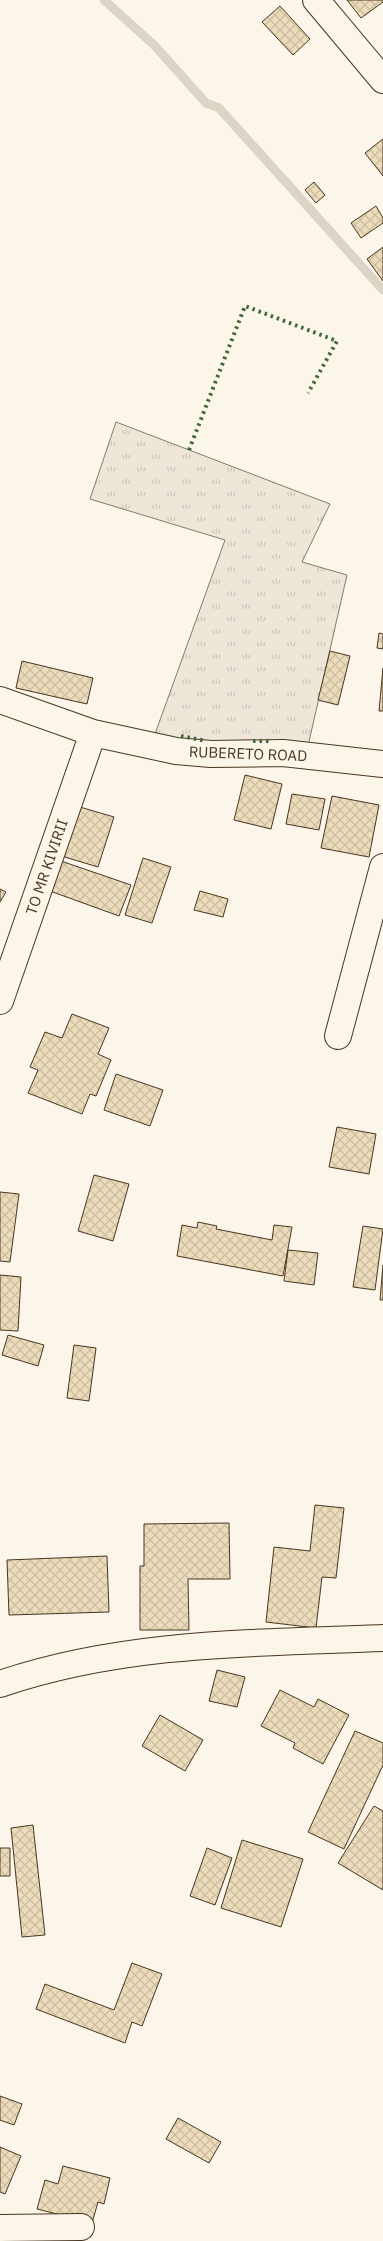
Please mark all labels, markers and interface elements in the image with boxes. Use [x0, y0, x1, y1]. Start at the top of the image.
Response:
street label: RUBERETO ROAD [188, 742, 308, 765]
street label: TO MR KIVIRII [21, 816, 72, 917]

